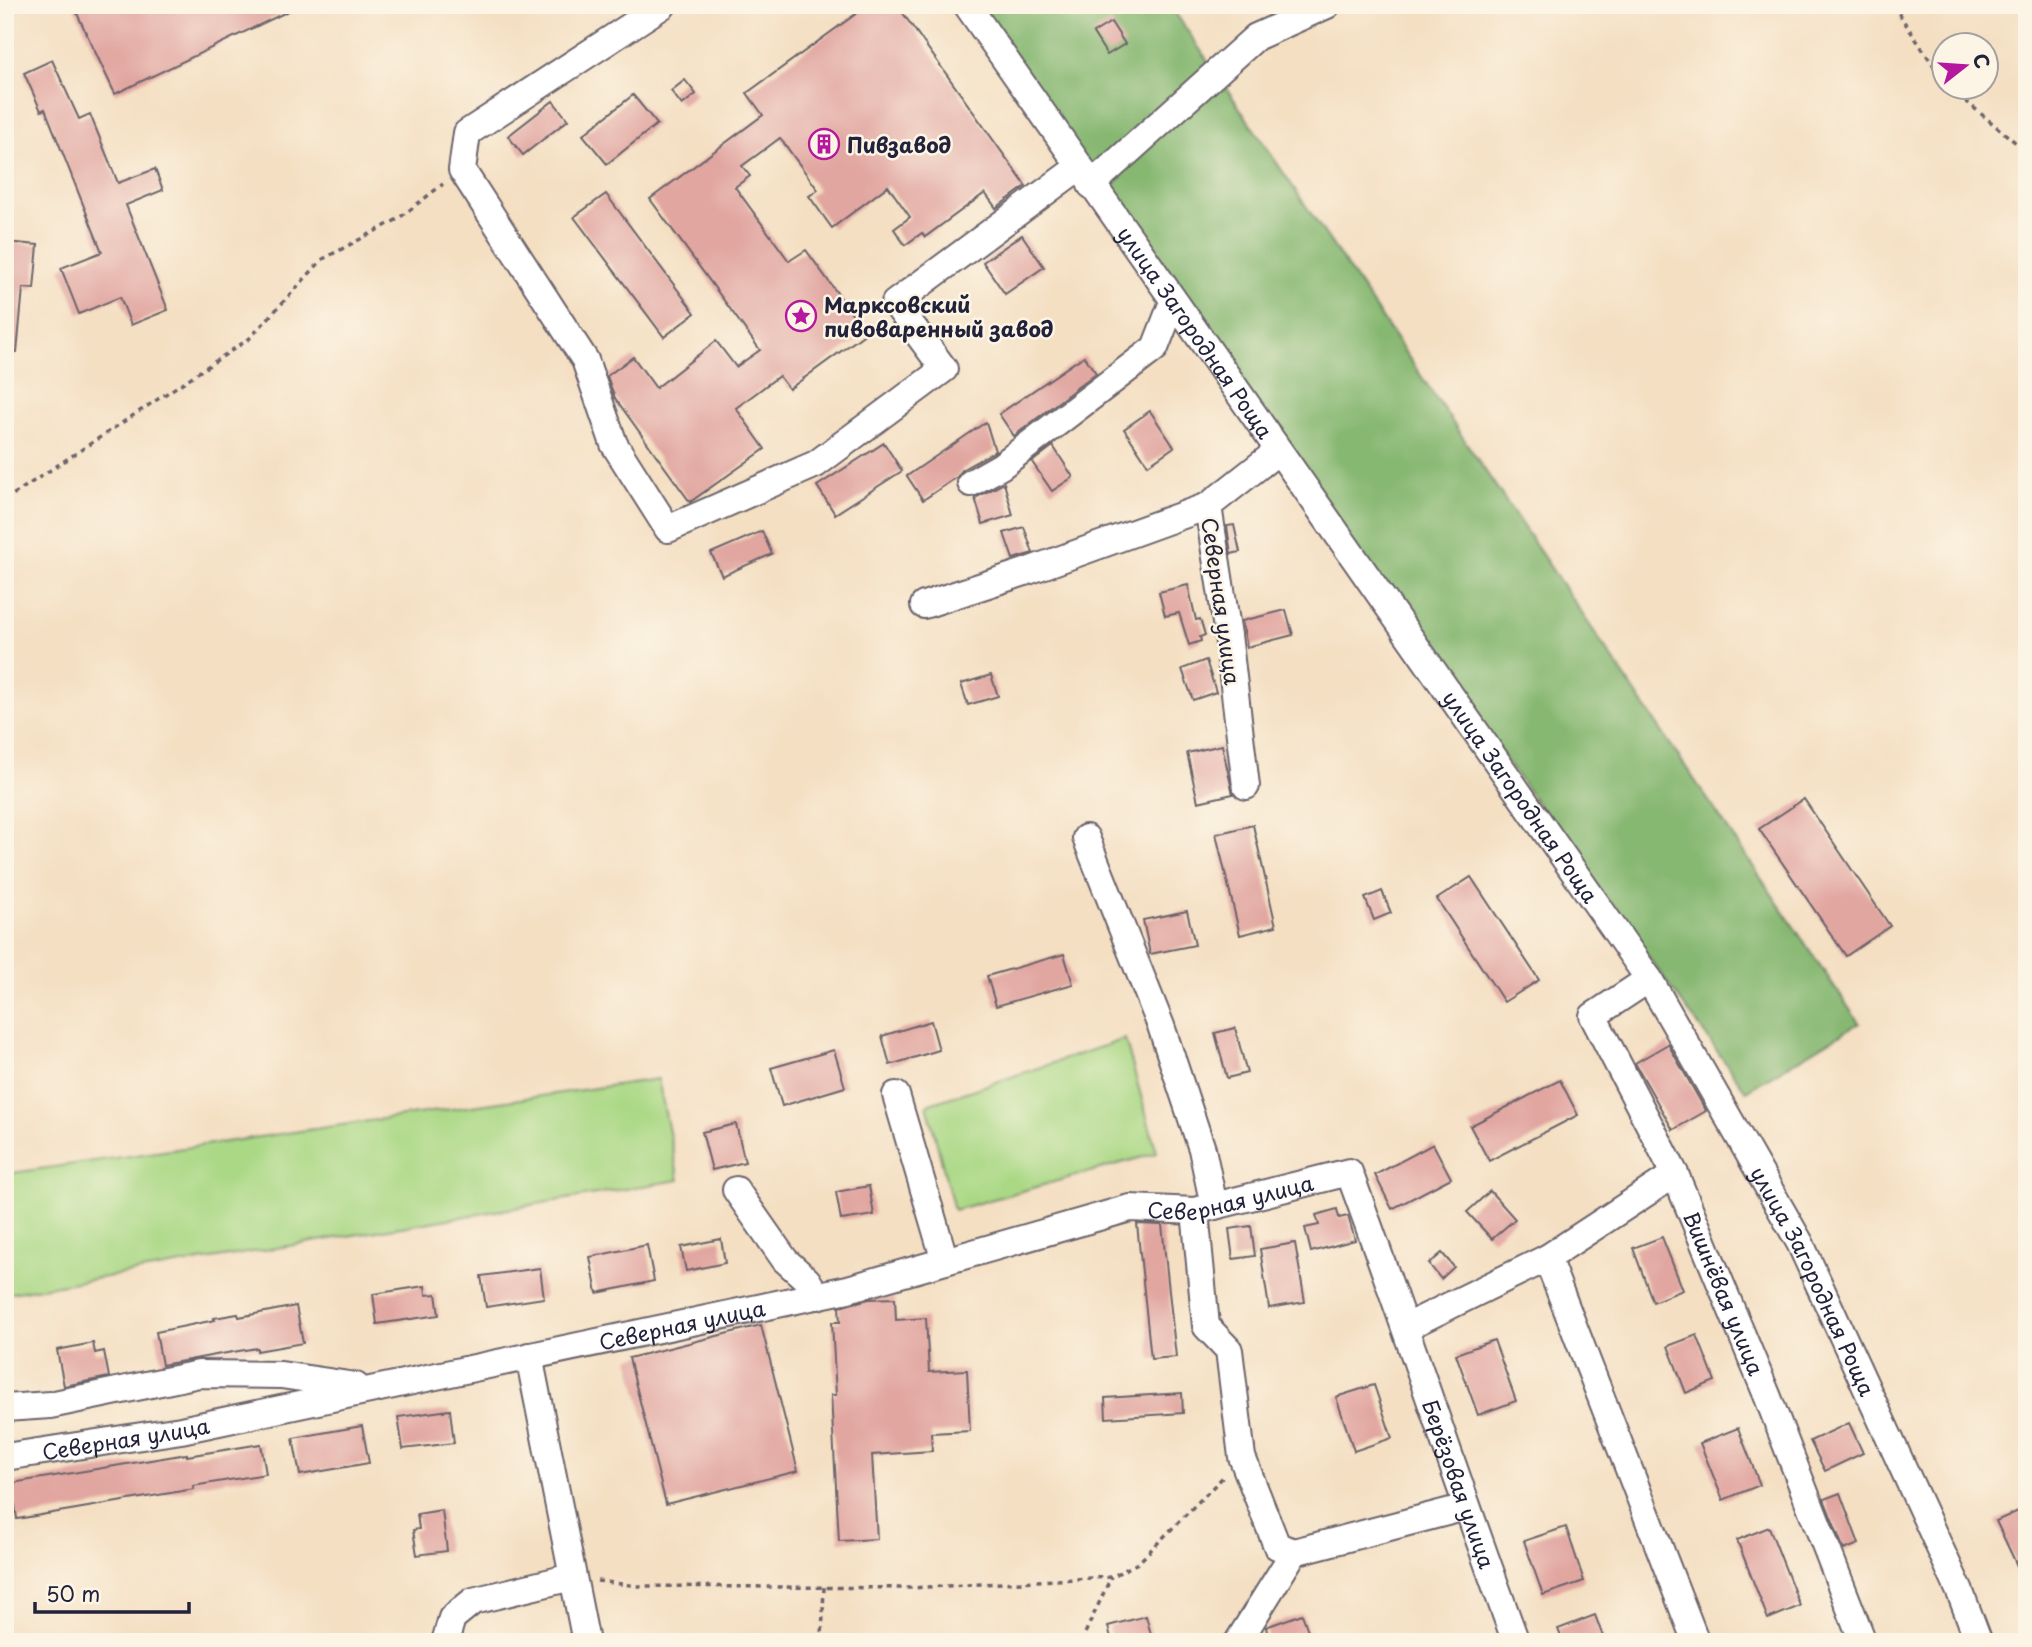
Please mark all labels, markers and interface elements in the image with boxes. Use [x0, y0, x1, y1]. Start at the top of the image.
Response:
north arrow [1930, 32, 2000, 102]
text: С [1967, 50, 1998, 72]
building icon: Пивзавод [807, 127, 841, 161]
place label: Пивзавод [847, 128, 952, 160]
street label: улица Загородная Роща [1110, 219, 1281, 445]
place label: Марксовский пивоваренный завод [824, 288, 1054, 344]
place icon: Марксовский пивоваренный завод [784, 299, 818, 333]
street label: Северная улица [1194, 515, 1250, 688]
street label: улица Загородная Роща [1435, 684, 1607, 909]
street label: улица Загородная Роща [1743, 1160, 1884, 1401]
street label: Северная улица [1147, 1166, 1317, 1227]
street label: Вишнёвая улица [1676, 1206, 1773, 1381]
street label: Северная улица [596, 1291, 769, 1357]
street label: Берёзовая улица [1415, 1395, 1504, 1573]
street label: Северная улица [40, 1408, 213, 1467]
scale bar [35, 1570, 189, 1614]
text: 50 m [46, 1577, 100, 1609]

